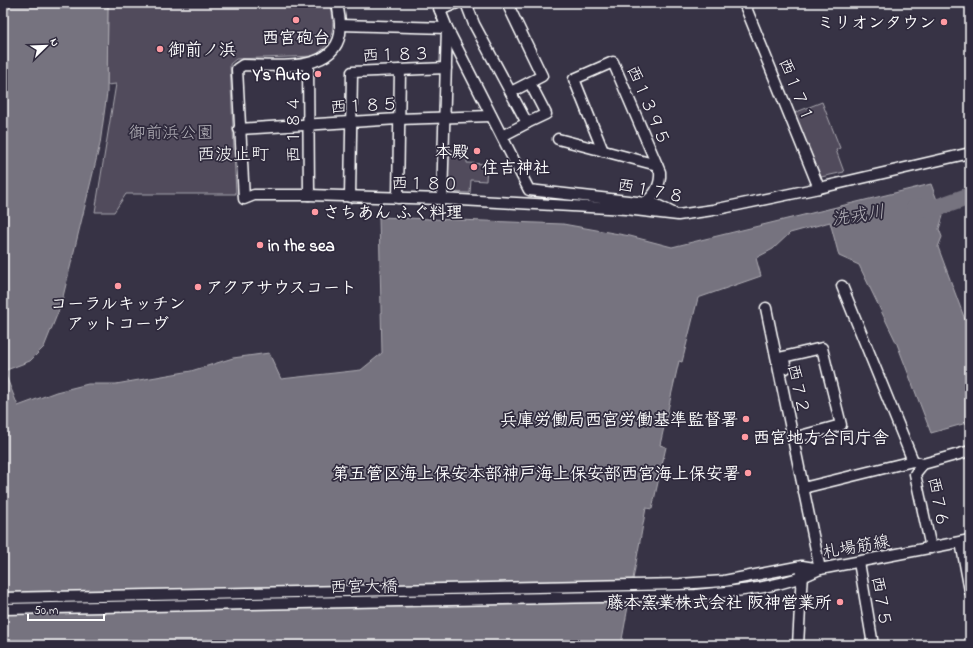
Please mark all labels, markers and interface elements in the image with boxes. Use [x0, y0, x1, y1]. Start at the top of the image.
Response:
place label: ミリオンタウン [817, 11, 936, 36]
marker: 西宮砲台 [291, 15, 301, 25]
marker: ミリオンタウン [939, 17, 949, 27]
north arrow [26, 26, 66, 66]
place label: 西宮砲台 [262, 26, 330, 51]
text: N [45, 36, 63, 49]
place label: 御前ノ浜 [168, 38, 236, 63]
street label: 西１８３ [362, 42, 430, 69]
marker: 御前ノ浜 [155, 44, 165, 54]
street label: 西１７１ [771, 54, 820, 127]
street label: 西１３９５ [620, 62, 676, 150]
place label: Y's Auto [252, 63, 310, 88]
marker: Y's Auto [313, 69, 323, 79]
street label: 西１８５ [329, 92, 399, 121]
street label: 西１８４ [282, 95, 307, 163]
park label: 御前浜公園 [129, 121, 214, 146]
place label: 本殿 [435, 140, 469, 165]
district label: 西波止町 [197, 143, 269, 169]
marker: 本殿 [472, 146, 482, 156]
place label: 住吉神社 [482, 156, 550, 181]
marker: 住吉神社 [469, 162, 479, 172]
street label: 西１８０ [391, 171, 459, 198]
street label: 西１７８ [615, 173, 686, 210]
water label: 洗戎川 [830, 200, 887, 234]
place label: さちあん ふぐ料理 [323, 201, 463, 226]
marker: さちあん ふぐ料理 [310, 207, 320, 217]
place label: in the sea [268, 234, 335, 259]
marker: in the sea [255, 240, 265, 250]
place label: アクアサウスコート [206, 276, 357, 301]
marker: コーラルキッチン アットコーヴ [113, 281, 123, 291]
marker: アクアサウスコート [193, 282, 203, 292]
place label: コーラルキッチン アットコーヴ [50, 292, 186, 337]
street label: 西７２ [780, 362, 815, 417]
place label: 兵庫労働局西宮労働基準監督署 [500, 408, 738, 433]
marker: 兵庫労働局西宮労働基準監督署 [741, 414, 751, 424]
place label: 西宮地方合同庁舎 [753, 426, 889, 451]
marker: 西宮地方合同庁舎 [740, 432, 750, 442]
place label: 第五管区海上保安本部神戸海上保安部西宮海上保安署 [332, 462, 740, 487]
marker: 第五管区海上保安本部神戸海上保安部西宮海上保安署 [743, 468, 753, 478]
street label: 西７６ [920, 475, 955, 530]
street label: 札場筋線 [821, 529, 892, 566]
street label: 西宮大橋 [330, 574, 398, 601]
street label: 西７５ [864, 574, 897, 629]
place label: 藤本窯業株式会社 阪神営業所 [607, 591, 832, 616]
scale bar [28, 596, 104, 622]
marker: 藤本窯業株式会社 阪神営業所 [835, 597, 845, 607]
text: 50 m [34, 602, 58, 620]

